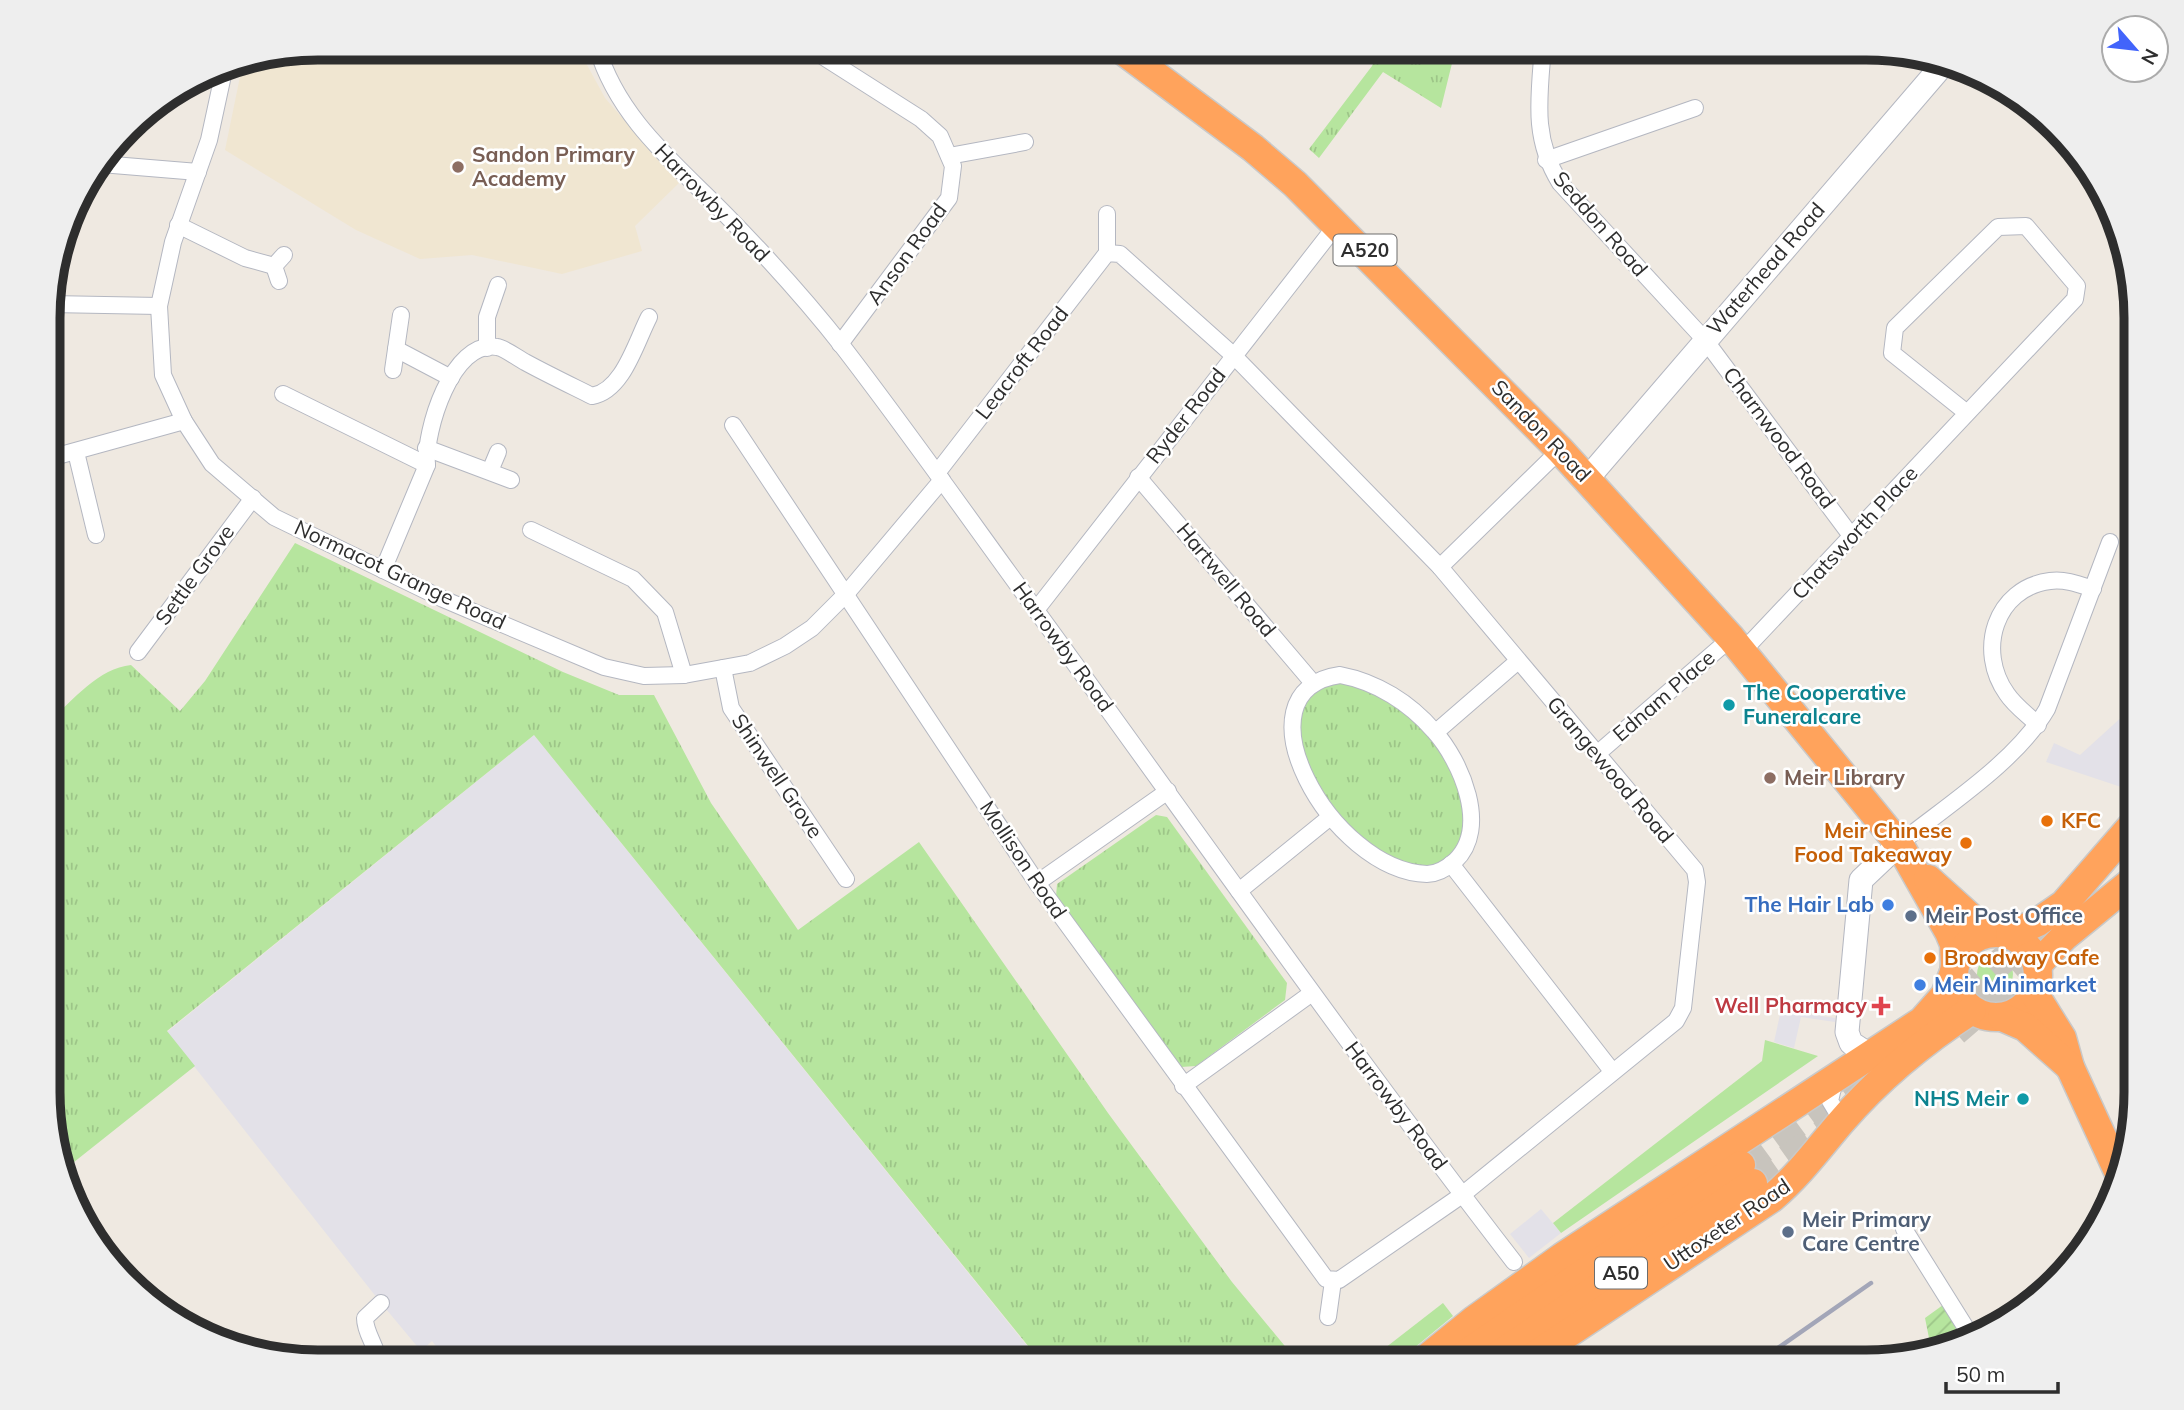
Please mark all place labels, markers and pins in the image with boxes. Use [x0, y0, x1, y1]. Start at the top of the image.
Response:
place label: Sandon Primary Academy [472, 141, 635, 191]
marker: Sandon Primary Academy [450, 159, 466, 175]
place label: The Cooperative Funeralcare [1743, 679, 1906, 729]
marker: The Cooperative Funeralcare [1721, 697, 1737, 713]
place label: Meir Library [1784, 764, 1906, 790]
marker: Meir Library [1762, 770, 1778, 786]
place label: KFC [2061, 807, 2101, 833]
marker: KFC [2039, 813, 2055, 829]
place label: Meir Chinese Food Takeaway [1794, 817, 1953, 867]
marker: Meir Chinese Food Takeaway [1958, 835, 1974, 851]
place label: The Hair Lab [1745, 891, 1874, 917]
marker: The Hair Lab [1880, 897, 1896, 913]
place label: Meir Post Office [1925, 902, 2083, 928]
marker: Meir Post Office [1903, 908, 1919, 924]
place label: Broadway Cafe [1944, 944, 2099, 970]
marker: Broadway Cafe [1922, 950, 1938, 966]
place label: Meir Minimarket [1934, 971, 2096, 997]
marker: Meir Minimarket [1912, 977, 1928, 993]
place label: Well Pharmacy [1715, 992, 1868, 1018]
marker: Well Pharmacy [1873, 998, 1889, 1014]
place label: NHS Meir [1914, 1085, 2010, 1111]
marker: NHS Meir [2015, 1091, 2031, 1107]
place label: Meir Primary Care Centre [1802, 1206, 1932, 1256]
marker: Meir Primary Care Centre [1780, 1224, 1796, 1240]

